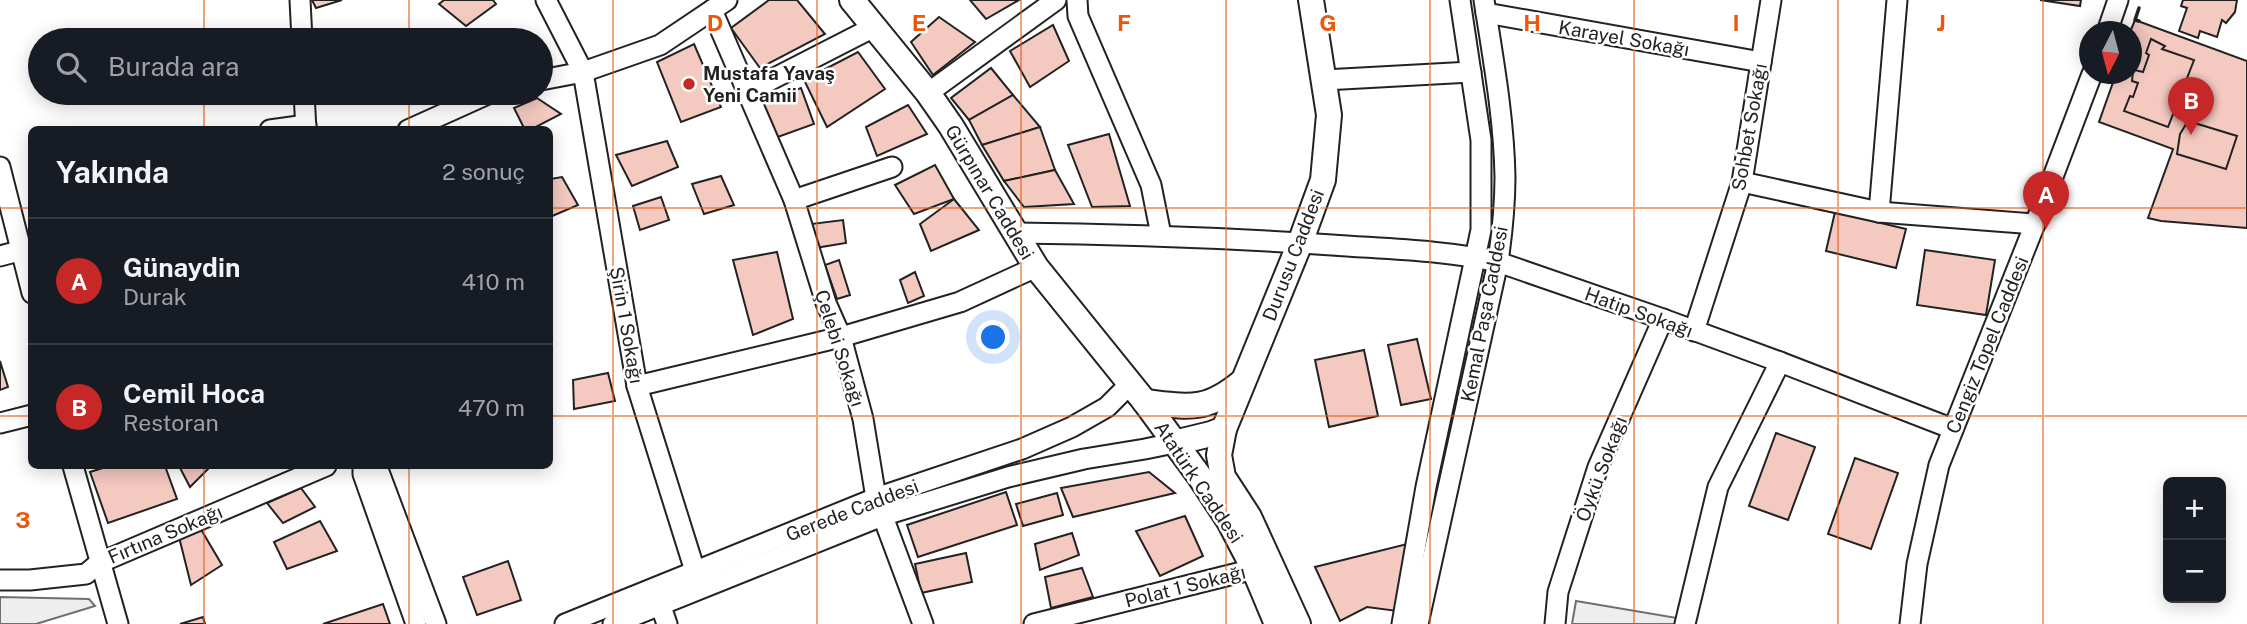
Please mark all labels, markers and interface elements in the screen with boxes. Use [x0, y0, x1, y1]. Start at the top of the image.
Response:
text: D [707, 9, 723, 36]
text: E [912, 9, 926, 36]
text: F [1117, 9, 1131, 36]
text: G [1319, 9, 1337, 36]
text: H [1523, 9, 1541, 36]
text: I [1732, 9, 1740, 36]
text: J [1936, 9, 1946, 36]
street label: Karayel Sokağı [1557, 16, 1691, 60]
north arrow [2079, 21, 2142, 84]
search box [28, 28, 553, 105]
icon: search [52, 48, 90, 86]
text: Burada ara [108, 51, 239, 82]
place label: Mustafa Yavaş Yeni Camii [703, 62, 835, 106]
street label: Sohbet Sokağı [1727, 62, 1771, 192]
marker: Mustafa Yavaş Yeni Camii [681, 76, 697, 92]
pin: B [2168, 77, 2214, 135]
street label: Gürpınar Caddesi [941, 121, 1039, 263]
text: Yakında [56, 154, 169, 190]
text: 2 sonuç [442, 158, 525, 185]
pin: A [2023, 171, 2069, 229]
street label: Durusu Caddesi [1258, 186, 1328, 324]
street label: Kemal Paşa Caddesi [1456, 224, 1512, 404]
text: Günaydin [123, 252, 240, 283]
street label: Cengiz Topel Caddesi [1941, 253, 2033, 437]
street label: Şirin 1 Sokağı [606, 265, 648, 385]
text: A [71, 268, 87, 295]
text: 410 m [462, 268, 525, 295]
street label: Hatip Sokağı [1582, 282, 1696, 342]
text: Durak [123, 283, 187, 310]
street label: Çelebi Sokağı [811, 287, 869, 409]
your location [976, 320, 1010, 354]
text: Cemil Hoca [123, 378, 265, 409]
text: B [71, 394, 87, 421]
text: 470 m [458, 394, 525, 421]
text: Restoran [123, 409, 219, 436]
street label: Öykü Sokağı [1571, 413, 1631, 525]
street label: Atatürk Caddesi [1150, 417, 1248, 547]
street label: Gerede Caddesi [783, 475, 921, 545]
map controls [2163, 477, 2226, 603]
button: + [2163, 477, 2226, 540]
street label: Fırtına Sokağı [104, 500, 226, 568]
text: 3 [15, 506, 31, 533]
button: − [2163, 540, 2226, 603]
street label: Polat 1 Sokağı [1122, 560, 1248, 612]

